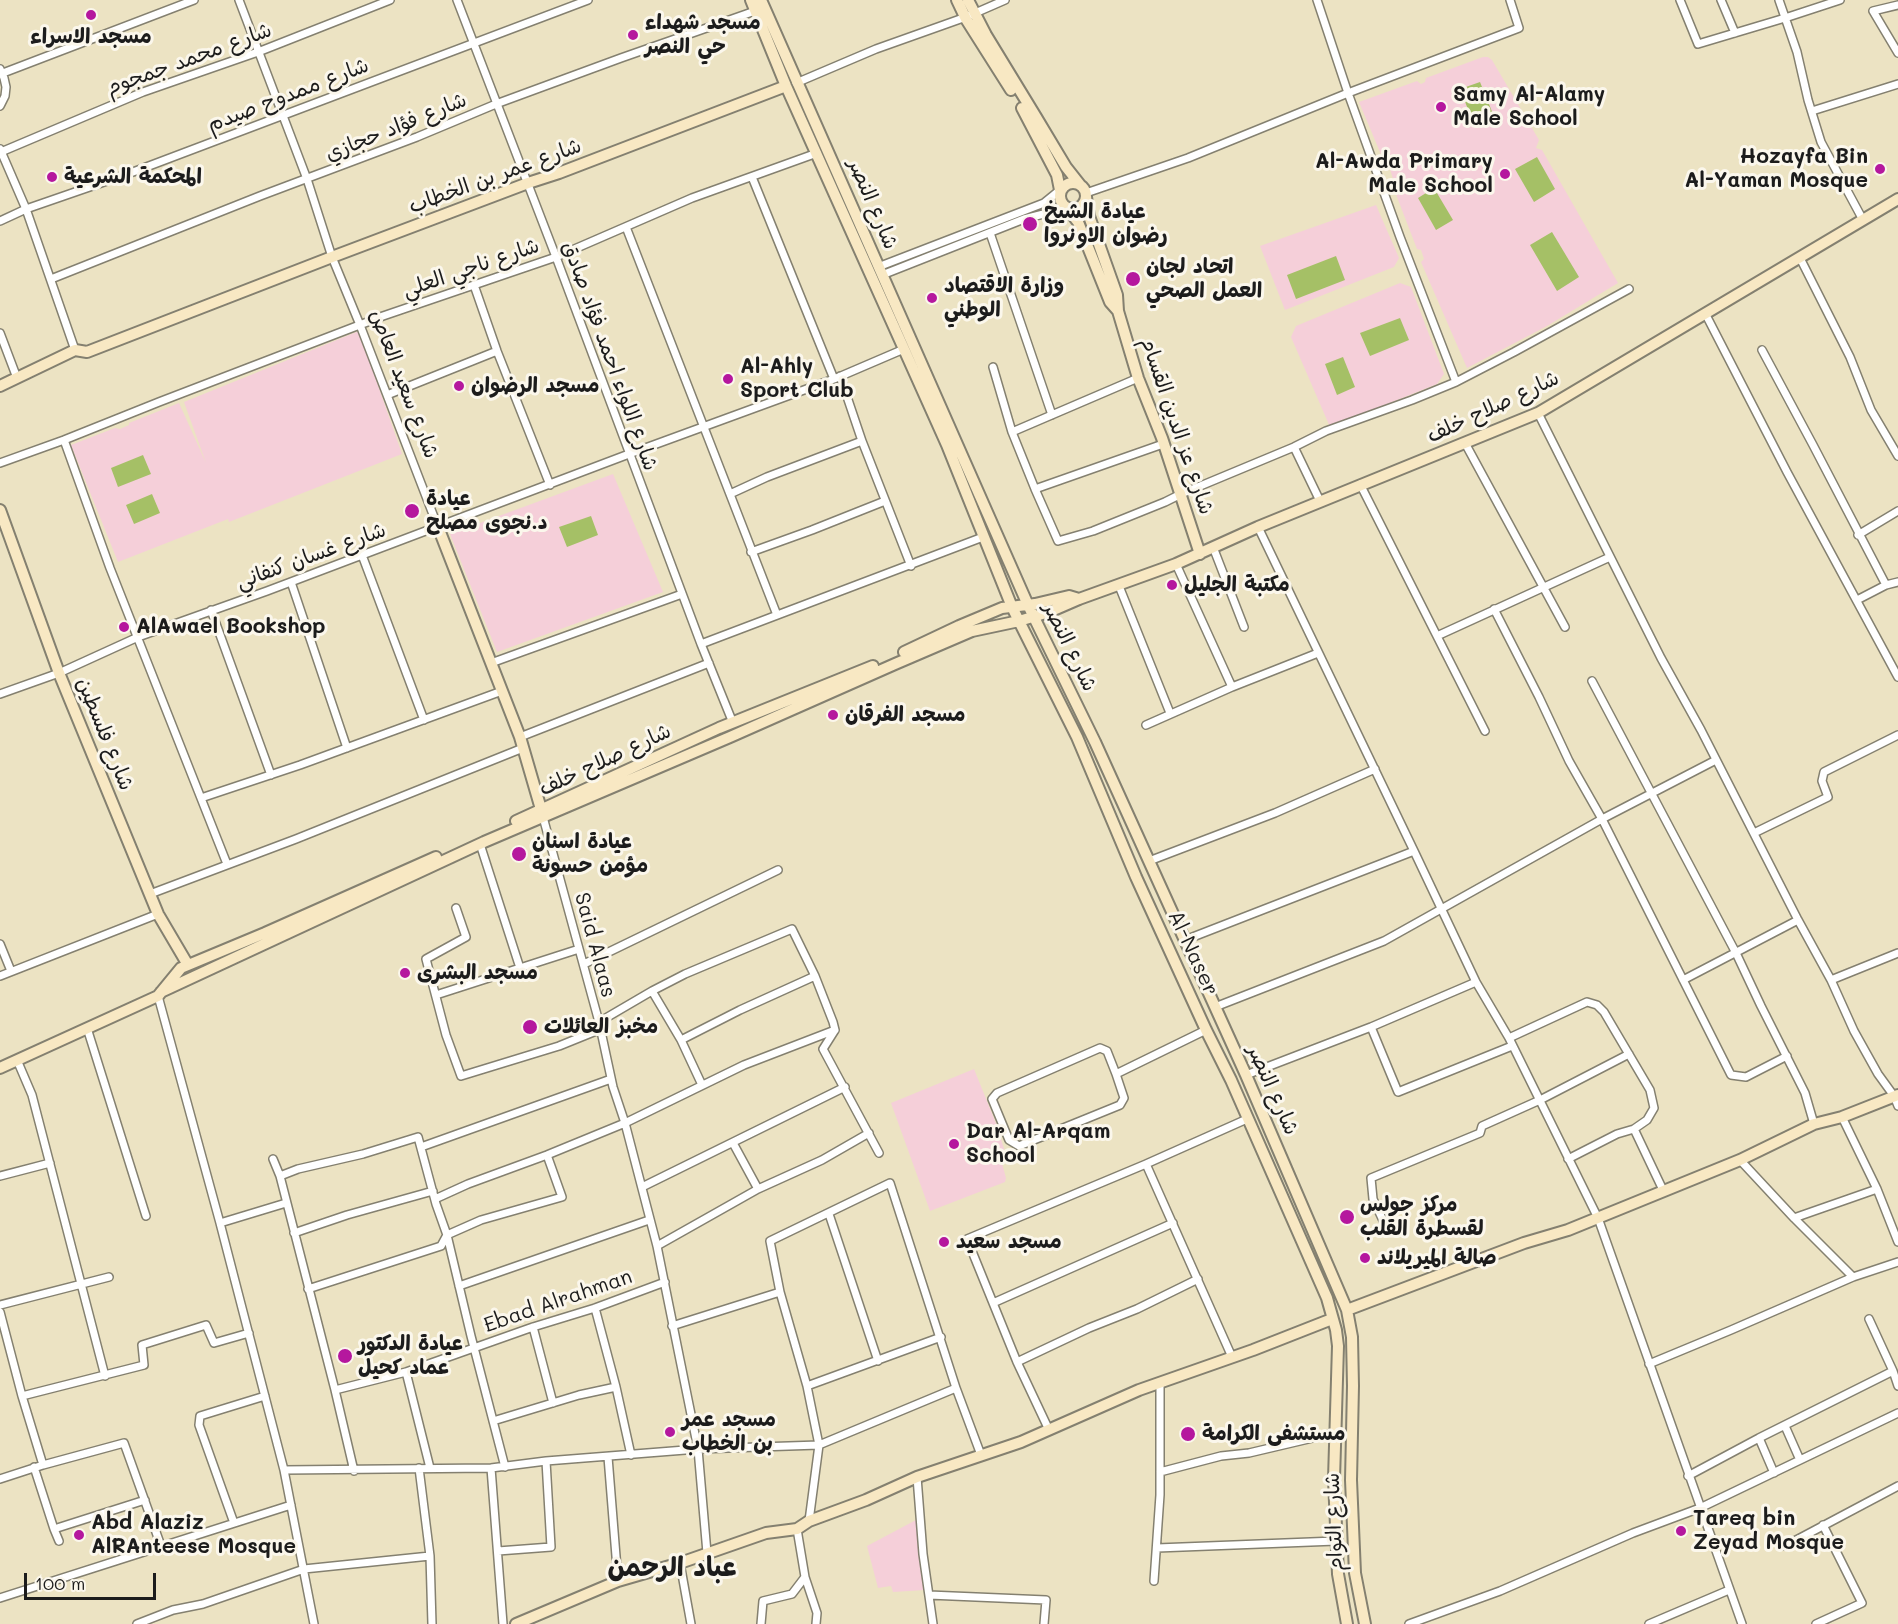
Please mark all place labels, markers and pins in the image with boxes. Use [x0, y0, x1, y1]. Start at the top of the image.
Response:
marker: مسجد الاسراء [84, 8, 98, 22]
place label: مسجد شهداء حي النصر [645, 10, 761, 60]
place label: مسجد الاسراء [30, 24, 152, 50]
marker: مسجد شهداء حي النصر [626, 28, 640, 42]
place label: Samy Al-Alamy Male School [1453, 82, 1605, 132]
marker: Samy Al-Alamy Male School [1434, 100, 1448, 114]
place label: Hozayfa Bin Al-Yaman Mosque [1685, 144, 1868, 194]
place label: Al-Awda Primary Male School [1315, 149, 1493, 199]
marker: Hozayfa Bin Al-Yaman Mosque [1873, 162, 1887, 176]
place label: المحكمة الشرعية [64, 164, 202, 190]
marker: Al-Awda Primary Male School [1498, 167, 1512, 181]
marker: المحكمة الشرعية [45, 170, 59, 184]
place label: عيادة الشيخ رضوان الاونروا [1044, 199, 1168, 249]
marker: عيادة الشيخ رضوان الاونروا [1021, 215, 1039, 233]
place label: اتحاد لجان العمل الصحي [1146, 254, 1262, 304]
marker: اتحاد لجان العمل الصحي [1124, 270, 1142, 288]
place label: وزارة الاقتصاد الوطني [944, 273, 1064, 323]
marker: وزارة الاقتصاد الوطني [925, 291, 939, 305]
place label: Al-Ahly Sport Club [740, 354, 854, 404]
marker: Al-Ahly Sport Club [721, 372, 735, 386]
place label: مسجد الرضوان [471, 373, 599, 399]
marker: مسجد الرضوان [452, 379, 466, 393]
place label: عيادة د.نجوى مصلح [426, 486, 547, 536]
marker: عيادة د.نجوى مصلح [403, 502, 421, 520]
place label: مكتبة الجليل [1184, 572, 1290, 598]
marker: مكتبة الجليل [1165, 578, 1179, 592]
place label: AlAwael Bookshop [136, 614, 325, 640]
marker: AlAwael Bookshop [117, 620, 131, 634]
place label: مسجد الفرقان [845, 702, 965, 728]
marker: مسجد الفرقان [826, 708, 840, 722]
place label: عيادة اسنان مؤمن حسونة [532, 829, 648, 879]
marker: عيادة اسنان مؤمن حسونة [510, 845, 528, 863]
place label: مسجد البشرى [417, 960, 538, 986]
marker: مسجد البشرى [398, 966, 412, 980]
place label: مخبز العائلات [544, 1014, 658, 1040]
marker: مخبز العائلات [521, 1018, 539, 1036]
place label: Dar Al-Arqam School [966, 1119, 1110, 1169]
marker: Dar Al-Arqam School [947, 1137, 961, 1151]
place label: مركز جولس لقسطرة القلب [1360, 1192, 1484, 1242]
marker: مركز جولس لقسطرة القلب [1338, 1208, 1356, 1226]
place label: مسجد سعيد [956, 1229, 1062, 1255]
marker: مسجد سعيد [937, 1235, 951, 1249]
place label: صالة الميريلاند [1377, 1245, 1497, 1271]
marker: صالة الميريلاند [1358, 1251, 1372, 1265]
place label: عيادة الدكتور عماد كحيل [358, 1331, 463, 1381]
marker: عيادة الدكتور عماد كحيل [336, 1347, 354, 1365]
place label: مسجد عمر بن الخطاب [682, 1407, 776, 1457]
place label: مستشفى الكرامة [1202, 1421, 1345, 1447]
marker: مسجد عمر بن الخطاب [663, 1425, 677, 1439]
marker: مستشفى الكرامة [1179, 1425, 1197, 1443]
place label: Tareq bin Zeyad Mosque [1693, 1506, 1844, 1556]
place label: Abd Alaziz AlRAnteese Mosque [91, 1510, 296, 1560]
marker: Tareq bin Zeyad Mosque [1674, 1524, 1688, 1538]
marker: Abd Alaziz AlRAnteese Mosque [72, 1528, 86, 1542]

